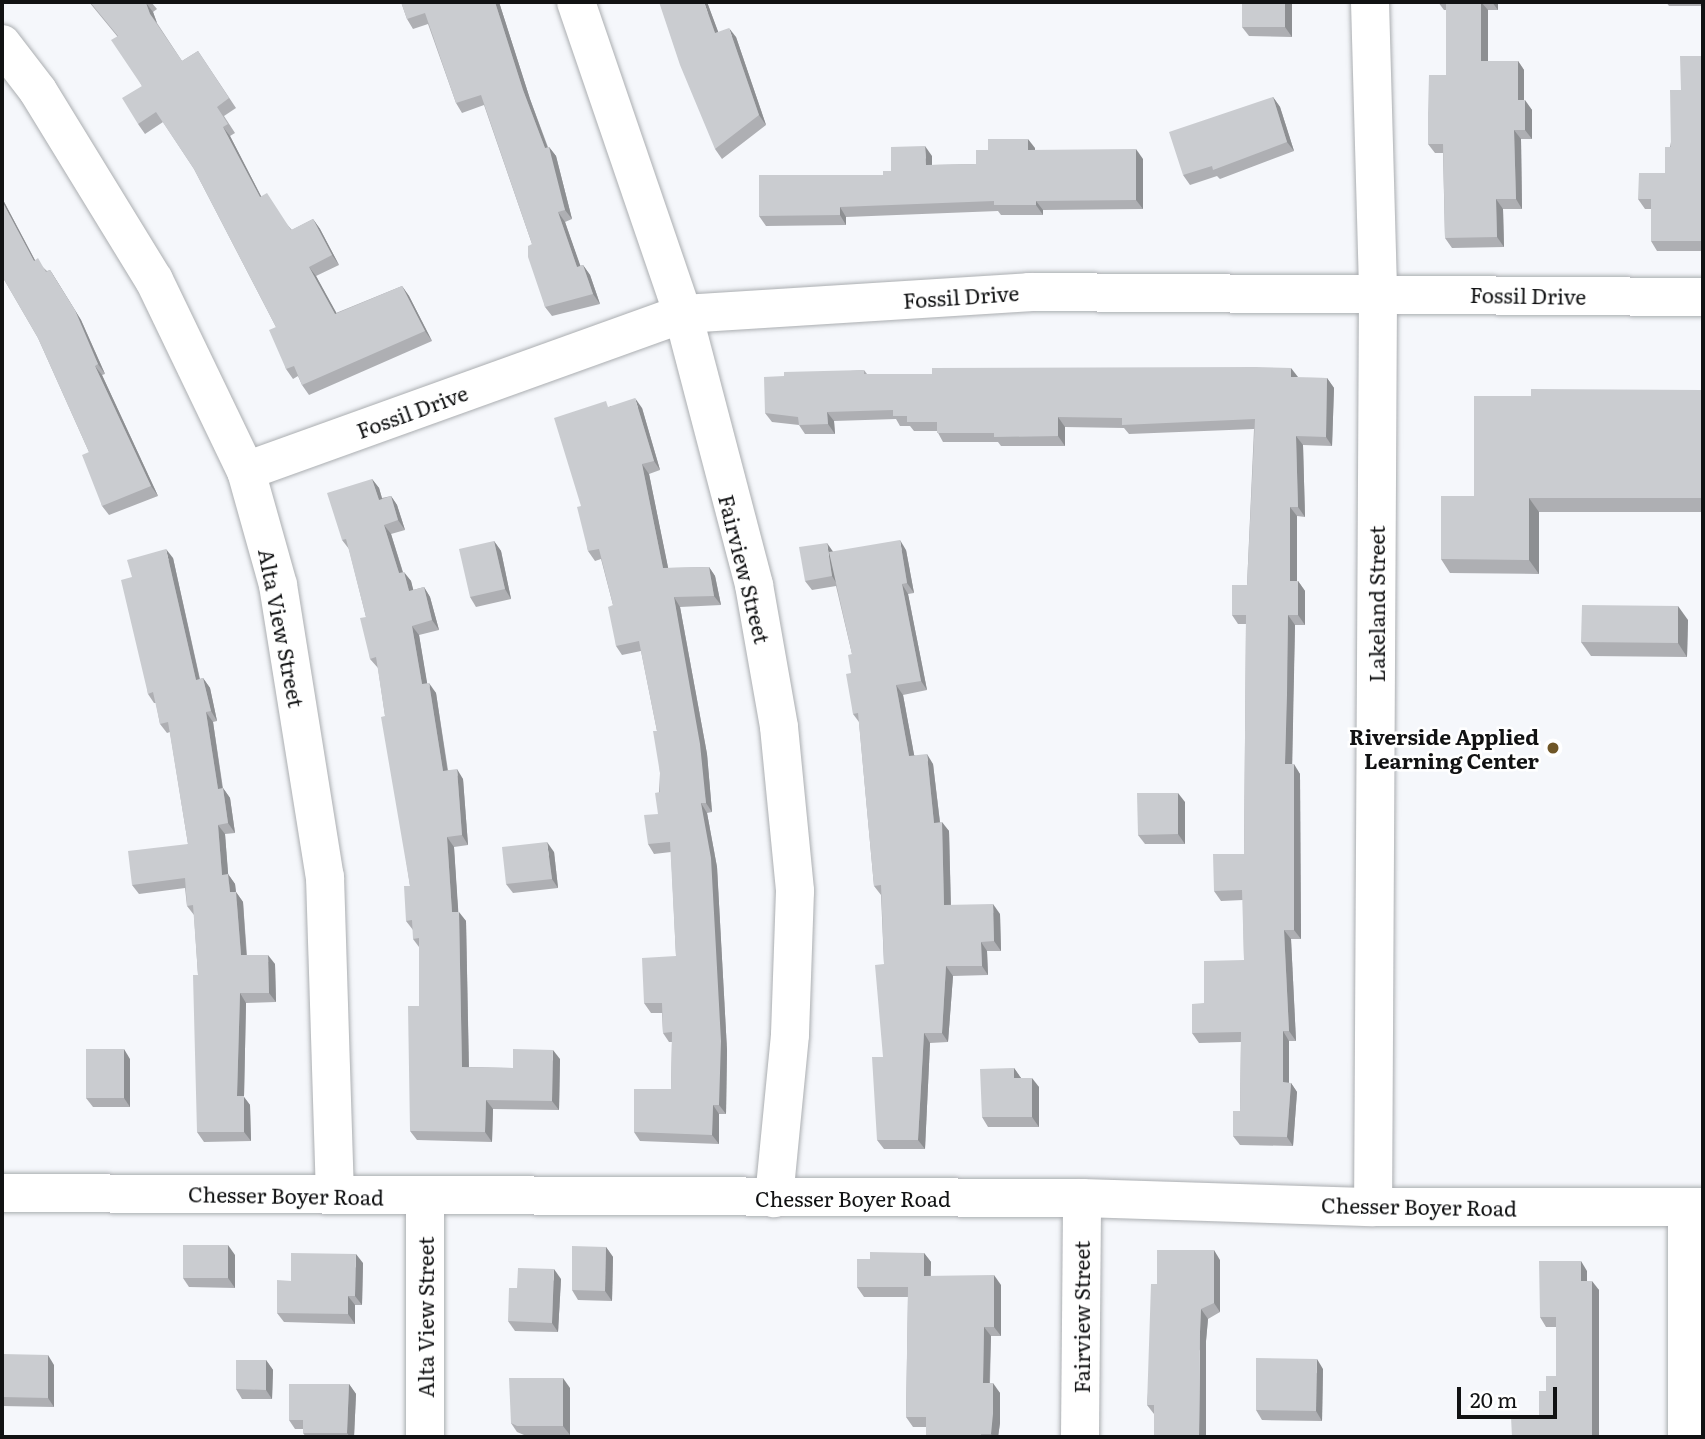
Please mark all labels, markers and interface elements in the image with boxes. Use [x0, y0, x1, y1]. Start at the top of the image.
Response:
street label: Fossil Drive [902, 279, 1020, 313]
street label: Fossil Drive [1470, 281, 1586, 309]
street label: Fossil Drive [353, 379, 471, 443]
street label: Fairview Street [714, 492, 776, 646]
street label: Lakeland Street [1363, 526, 1389, 682]
street label: Alta View Street [254, 546, 310, 710]
place label: Riverside Applied Learning Center [1349, 723, 1539, 773]
marker: Riverside Applied Learning Center [1545, 740, 1561, 756]
street label: Chesser Boyer Road [188, 1181, 384, 1209]
street label: Chesser Boyer Road [755, 1185, 951, 1211]
street label: Chesser Boyer Road [1321, 1192, 1517, 1220]
street label: Alta View Street [412, 1236, 438, 1398]
street label: Fairview Street [1068, 1241, 1094, 1393]
scale bar [1460, 1372, 1560, 1416]
text: 20 m [1470, 1383, 1517, 1414]

